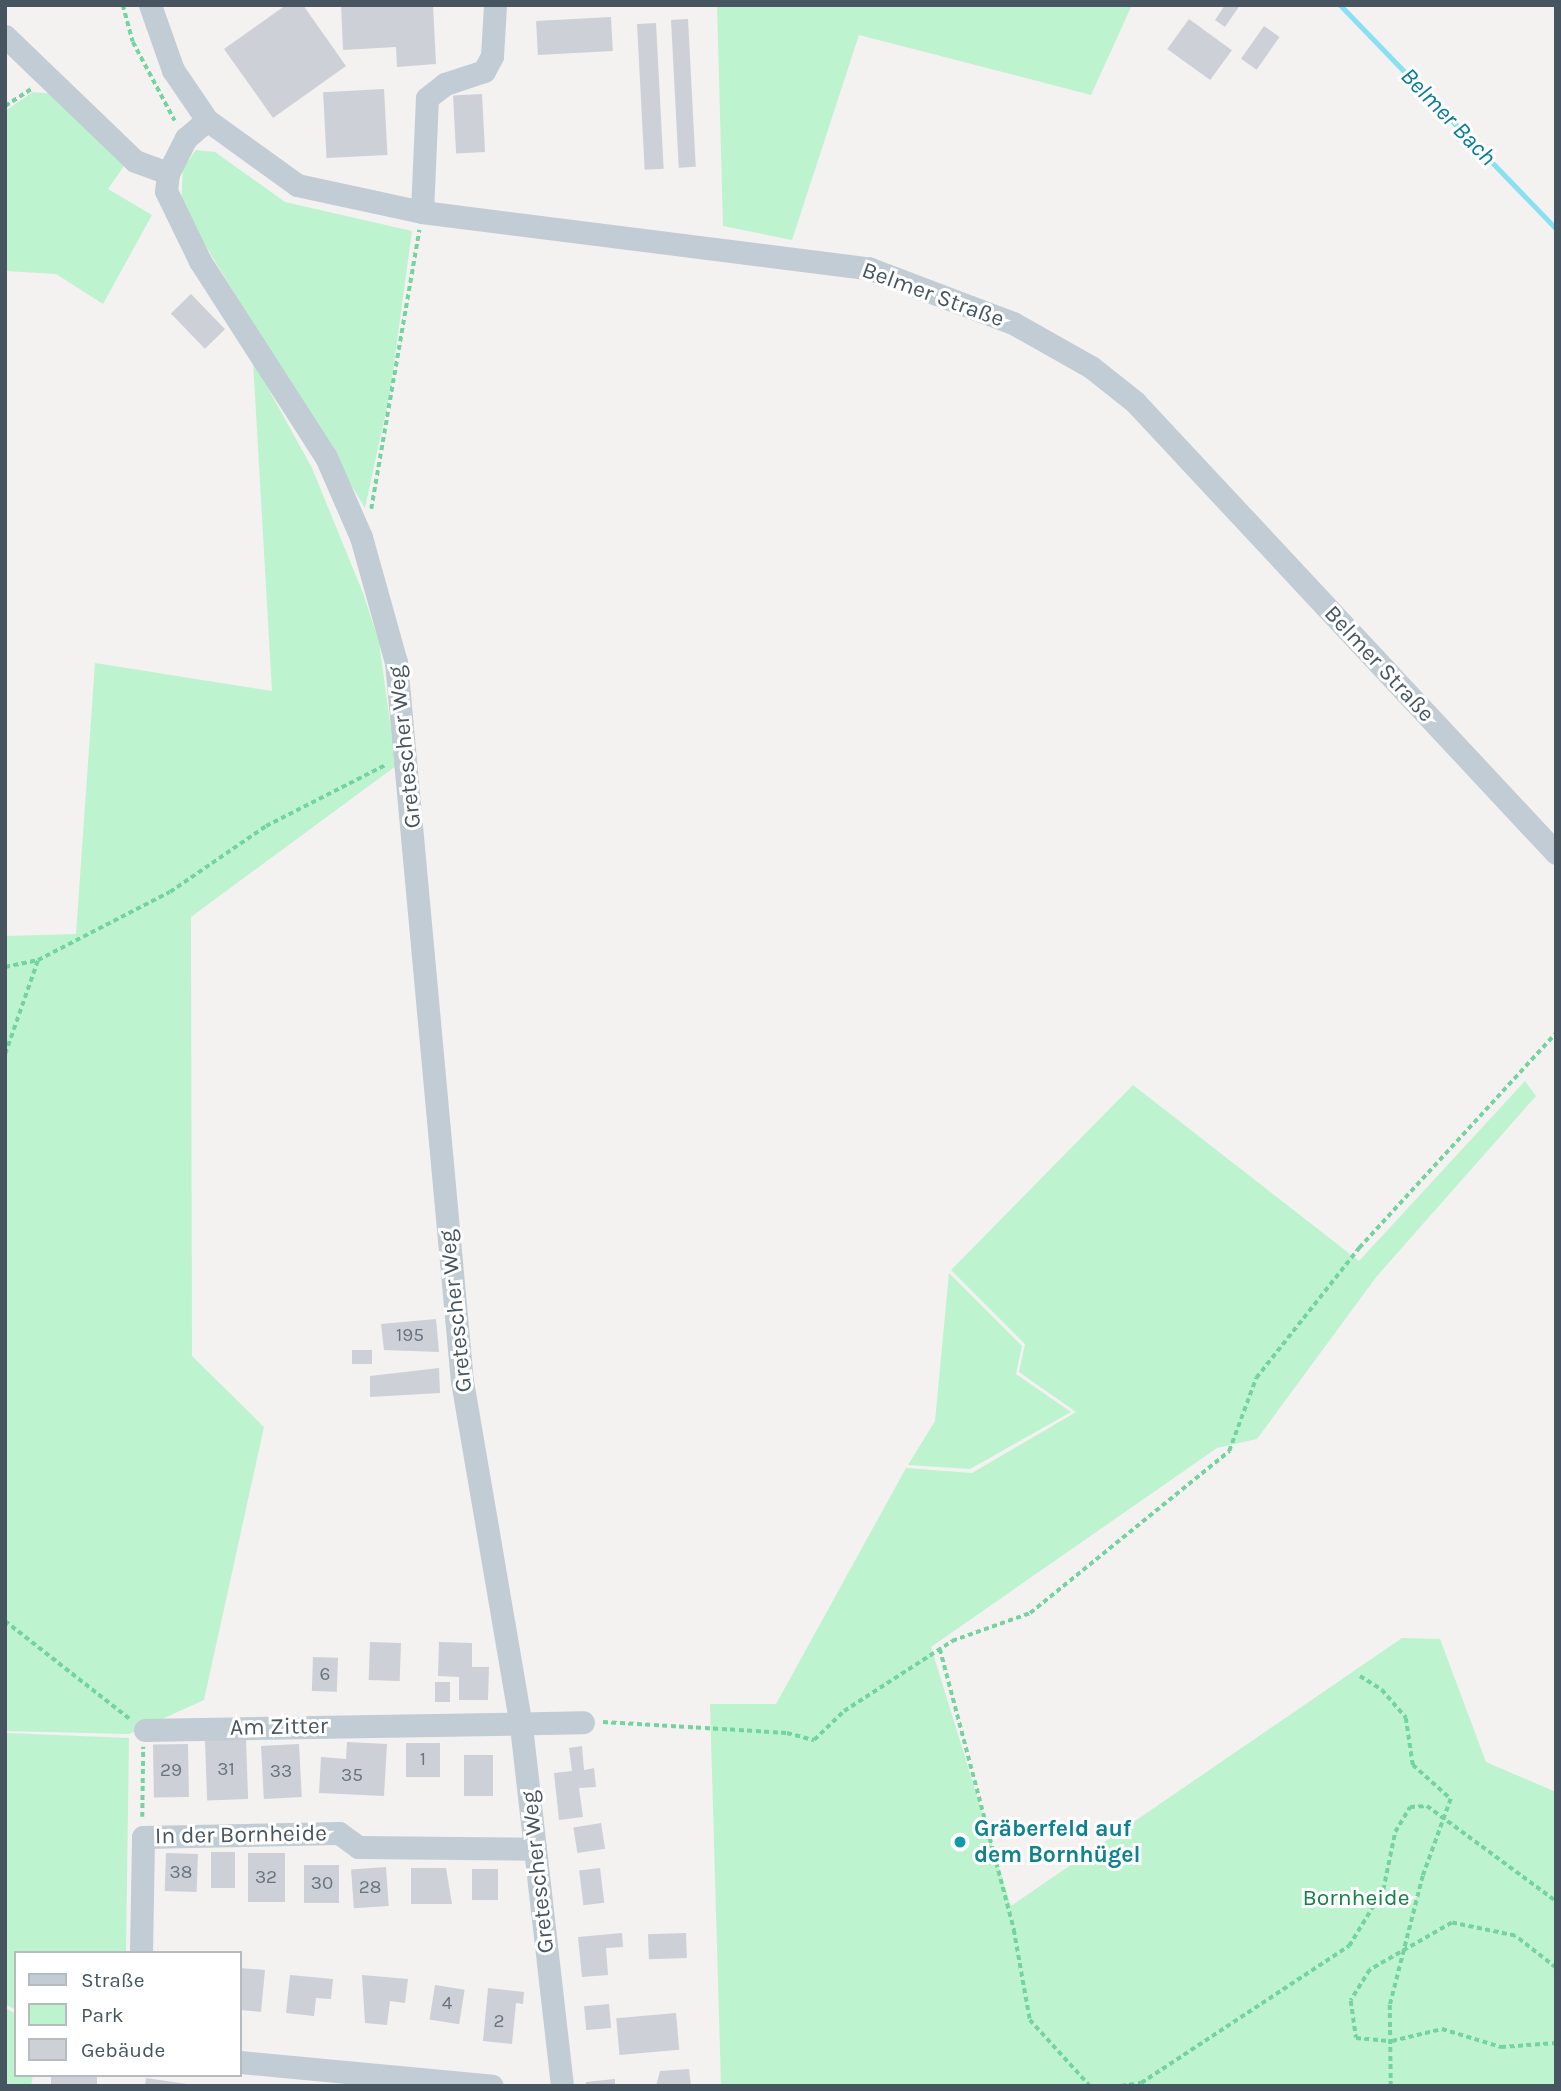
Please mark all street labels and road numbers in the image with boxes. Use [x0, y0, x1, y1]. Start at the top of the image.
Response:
street label: Belmer Straße [858, 257, 1008, 333]
street label: Belmer Straße [1318, 600, 1440, 728]
street label: Gretescher Weg [383, 664, 427, 830]
street label: Gretescher Weg [434, 1228, 478, 1394]
street label: Am Zitter [230, 1712, 328, 1742]
street label: Gretescher Weg [516, 1789, 560, 1955]
street label: In der Bornheide [155, 1820, 327, 1850]

